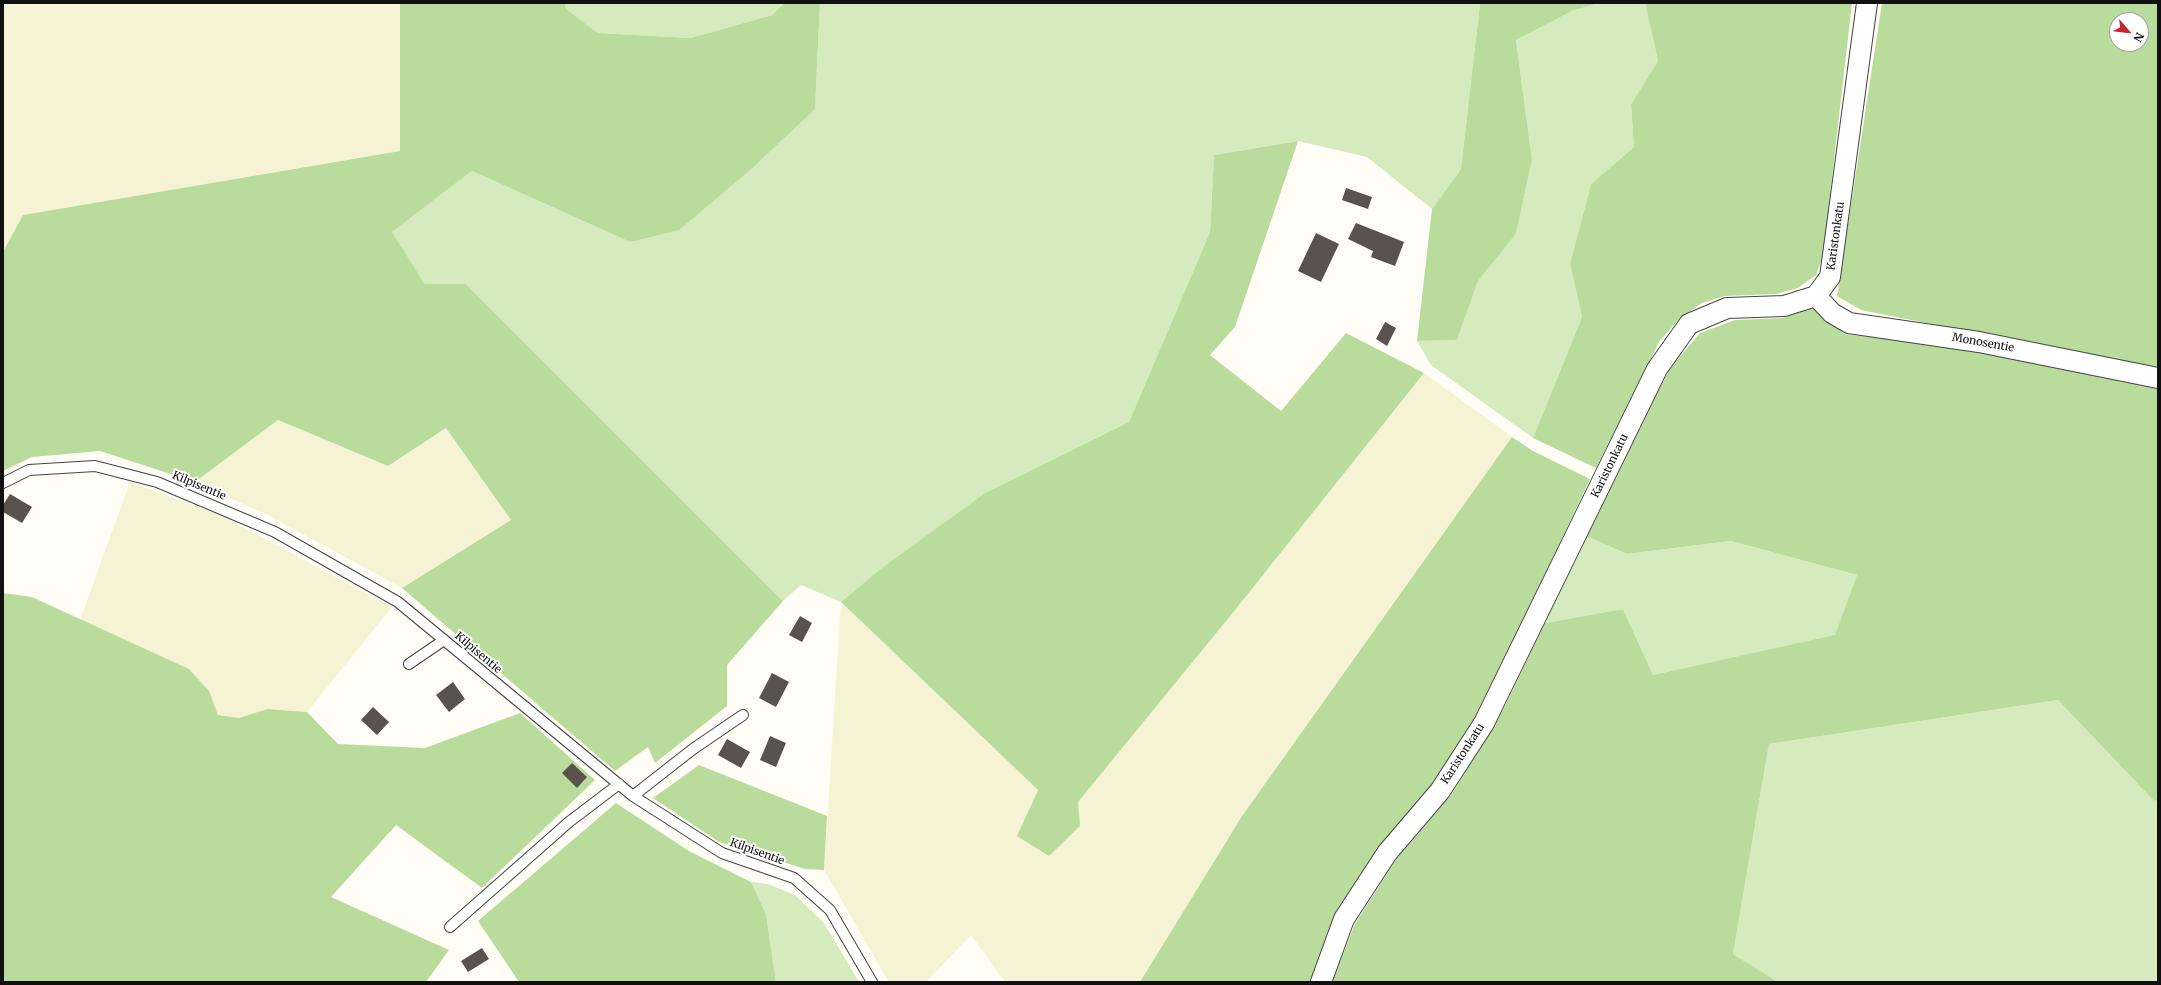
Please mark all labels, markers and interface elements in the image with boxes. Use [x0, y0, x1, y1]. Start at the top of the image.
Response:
north arrow [2109, 12, 2149, 52]
text: N [2130, 30, 2147, 44]
street label: Karistonkatu [1825, 201, 1847, 271]
street label: Monosentie [1951, 331, 2015, 355]
street label: Karistonkatu [1589, 432, 1631, 500]
street label: Kilpisentie [170, 469, 228, 503]
street label: Kilpisentie [452, 630, 504, 676]
street label: Karistonkatu [1439, 721, 1487, 787]
street label: Kilpisentie [728, 836, 786, 868]

